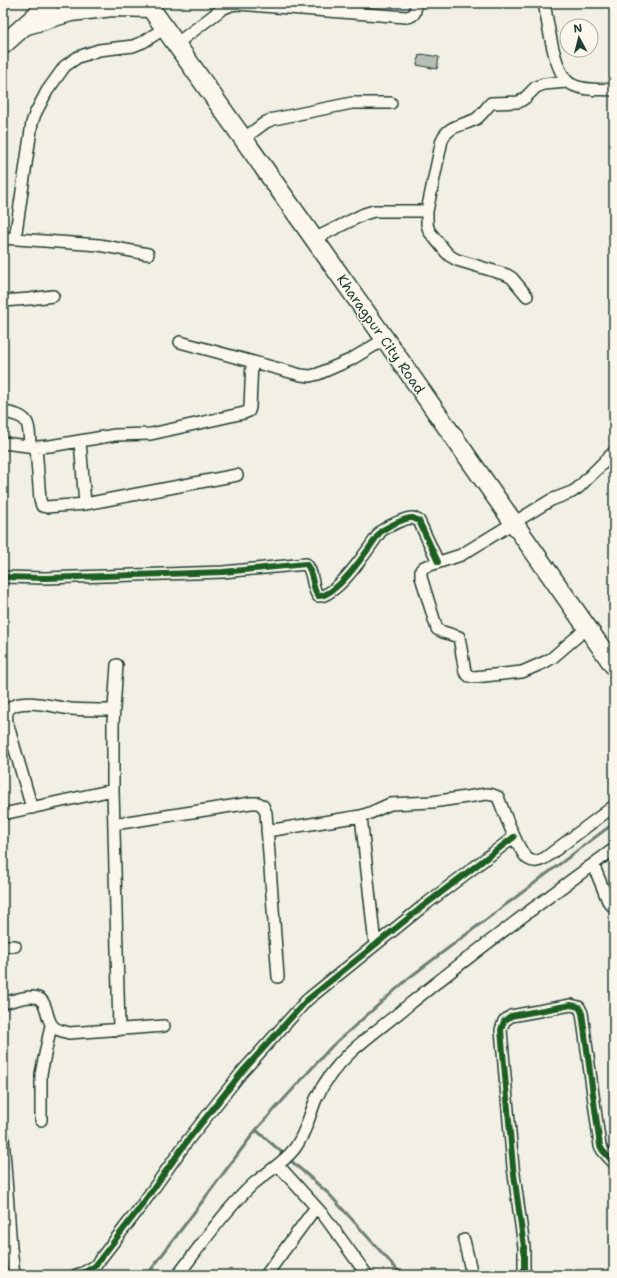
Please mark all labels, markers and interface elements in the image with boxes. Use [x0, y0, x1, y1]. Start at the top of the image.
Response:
north arrow [559, 18, 599, 58]
text: N [573, 21, 583, 37]
street label: Kharagpur City Road [333, 271, 429, 397]

